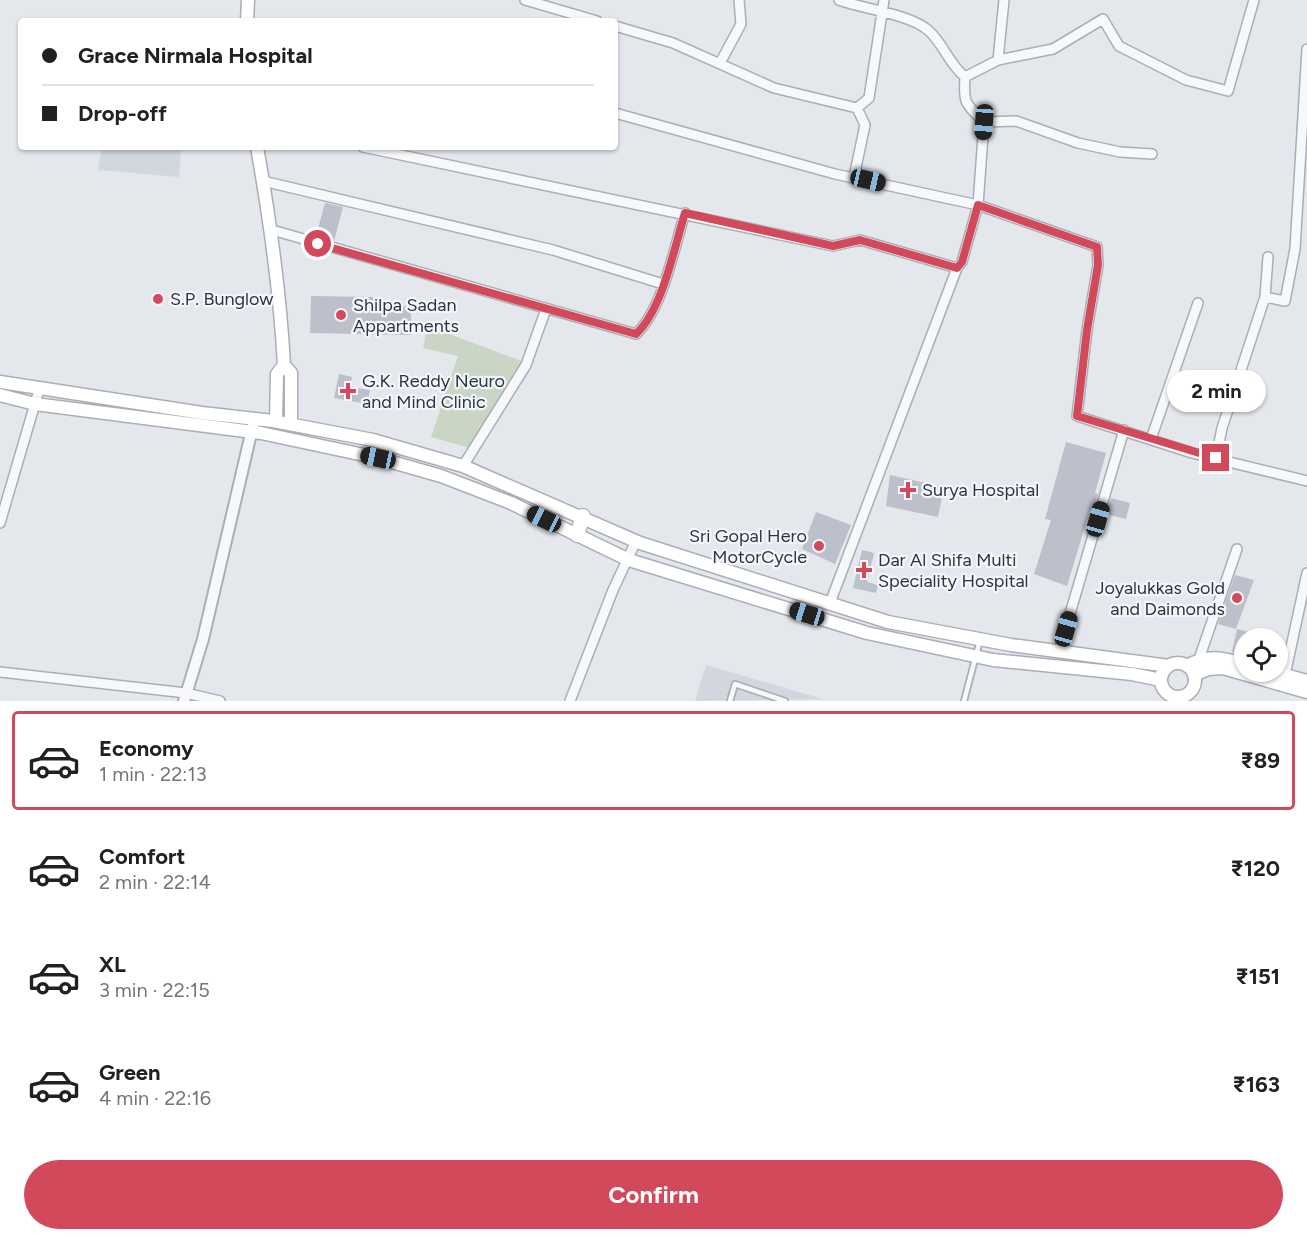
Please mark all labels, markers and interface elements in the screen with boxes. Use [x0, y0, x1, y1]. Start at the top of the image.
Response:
text: Grace Nirmala Hospital [78, 42, 313, 69]
text: Drop-off [78, 100, 167, 127]
car [974, 103, 994, 141]
car [848, 167, 888, 193]
route start [304, 230, 331, 257]
place label: S.P. Bunglow [170, 288, 273, 310]
marker: S.P. Bunglow [151, 292, 165, 306]
place label: Shilpa Sadan Appartments [353, 294, 459, 337]
marker: Shilpa Sadan Appartments [334, 308, 348, 322]
place label: G.K. Reddy Neuro and Mind Clinic [362, 370, 505, 413]
callout: 2 min [1166, 371, 1266, 413]
text: 2 min [1191, 379, 1242, 403]
marker: G.K. Reddy Neuro and Mind Clinic [339, 382, 357, 400]
route end [1202, 444, 1229, 471]
car [359, 445, 397, 471]
place label: Surya Hospital [922, 479, 1039, 501]
marker: Surya Hospital [899, 481, 917, 499]
car [1084, 499, 1112, 539]
car [524, 503, 564, 535]
place label: Sri Gopal Hero MotorCycle [689, 525, 807, 568]
marker: Sri Gopal Hero MotorCycle [812, 539, 826, 553]
place label: Dar Al Shifa Multi Speciality Hospital [878, 549, 1029, 592]
marker: Dar Al Shifa Multi Speciality Hospital [855, 561, 873, 579]
place label: Joyalukkas Gold and Daimonds [1095, 577, 1225, 620]
marker: Joyalukkas Gold and Daimonds [1230, 591, 1244, 605]
car [787, 600, 827, 628]
car [1052, 609, 1080, 649]
map controls [1234, 628, 1288, 682]
button: locate [1234, 628, 1288, 682]
icon: car [27, 734, 81, 788]
text: Economy [99, 735, 194, 762]
text: ₹89 [1241, 747, 1280, 774]
text: 1 min · 22:13 [99, 762, 207, 786]
icon: car [27, 842, 81, 896]
text: Comfort [99, 843, 185, 870]
text: ₹120 [1231, 855, 1280, 882]
text: 2 min · 22:14 [99, 870, 211, 894]
icon: car [27, 950, 81, 1004]
text: XL [99, 951, 126, 978]
text: ₹151 [1235, 963, 1280, 990]
text: 3 min · 22:15 [99, 978, 210, 1002]
icon: car [27, 1058, 81, 1112]
text: Green [99, 1059, 161, 1086]
text: ₹163 [1233, 1071, 1280, 1098]
text: 4 min · 22:16 [99, 1086, 211, 1110]
button: Confirm [24, 1160, 1283, 1229]

